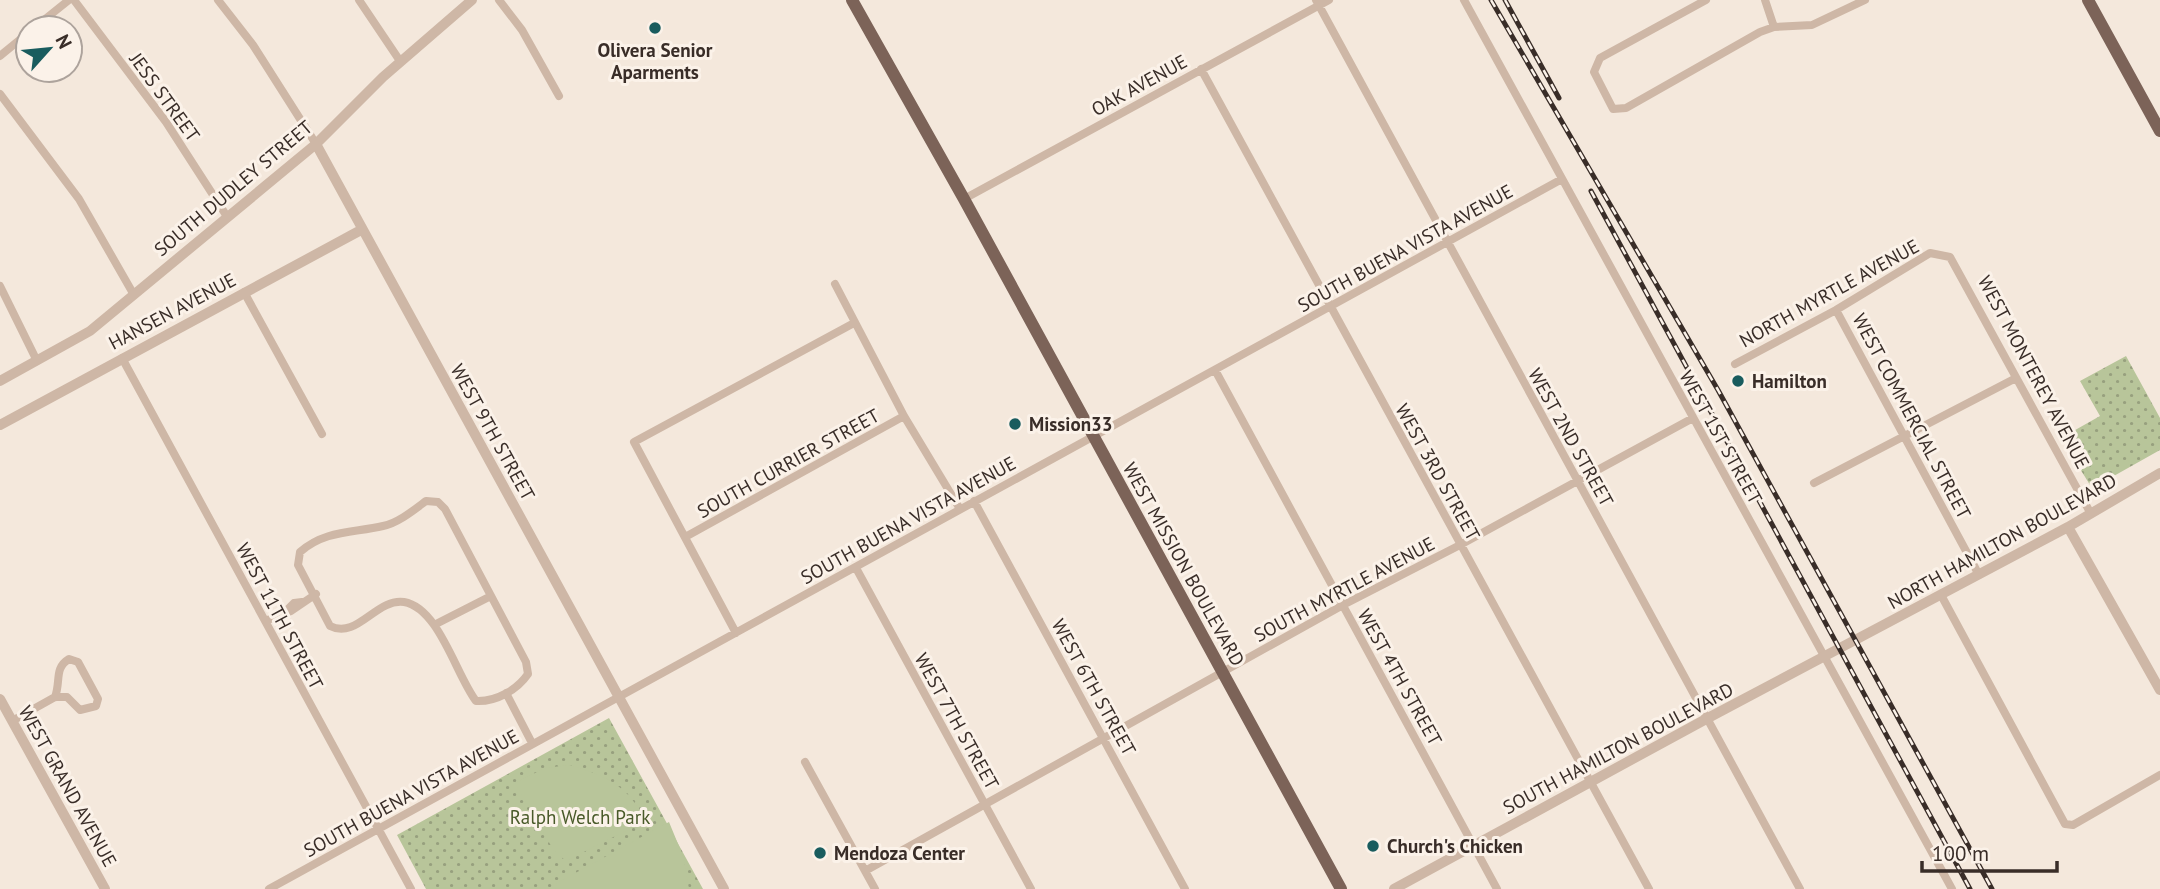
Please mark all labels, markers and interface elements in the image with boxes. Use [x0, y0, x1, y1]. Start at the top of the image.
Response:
north arrow [14, 14, 84, 84]
marker: Olivera Senior Aparments [647, 20, 663, 36]
text: N [51, 30, 78, 52]
place label: Olivera Senior Aparments [598, 38, 713, 84]
street label: JESS STREET [124, 47, 205, 146]
street label: OAK AVENUE [1087, 49, 1191, 121]
street label: SOUTH DUDLEY STREET [149, 115, 317, 261]
street label: SOUTH BUENA VISTA AVENUE [1293, 179, 1517, 317]
street label: NORTH MYRTLE AVENUE [1735, 234, 1923, 352]
street label: HANSEN AVENUE [104, 267, 240, 355]
street label: WEST MONTEREY AVENUE [1973, 271, 2095, 473]
street label: WEST COMMERCIAL STREET [1848, 309, 1977, 523]
street label: WEST 9TH STREET [446, 360, 541, 505]
street label: WEST 2ND STREET [1523, 364, 1619, 511]
street label: WEST 1ST STREET [1674, 366, 1768, 508]
place label: Hamilton [1752, 369, 1827, 393]
marker: Hamilton [1730, 373, 1746, 389]
street label: WEST 3RD STREET [1390, 399, 1486, 545]
street label: SOUTH CURRIER STREET [693, 403, 884, 523]
place label: Mission33 [1029, 412, 1113, 436]
marker: Mission33 [1007, 416, 1023, 432]
street label: SOUTH BUENA VISTA AVENUE [796, 451, 1020, 589]
street label: WEST MISSION BOULEVARD [1118, 458, 1250, 670]
street label: NORTH HAMILTON BOULEVARD [1883, 468, 2121, 614]
street label: SOUTH MYRTLE AVENUE [1250, 531, 1438, 647]
street label: WEST 11TH STREET [231, 538, 329, 694]
street label: WEST 4TH STREET [1353, 605, 1448, 750]
street label: WEST 6TH STREET [1047, 615, 1142, 760]
street label: WEST 7TH STREET [910, 649, 1005, 794]
street label: SOUTH HAMILTON BOULEVARD [1499, 677, 1737, 819]
street label: WEST GRAND AVENUE [14, 701, 122, 871]
street label: SOUTH BUENA VISTA AVENUE [299, 724, 523, 862]
park label: Ralph Welch Park [510, 805, 650, 829]
scale bar [1922, 830, 2057, 874]
place label: Church's Chicken [1387, 834, 1523, 858]
marker: Church's Chicken [1365, 838, 1381, 854]
text: 100 m [1932, 840, 1989, 867]
place label: Mendoza Center [834, 841, 965, 865]
marker: Mendoza Center [812, 845, 828, 861]

